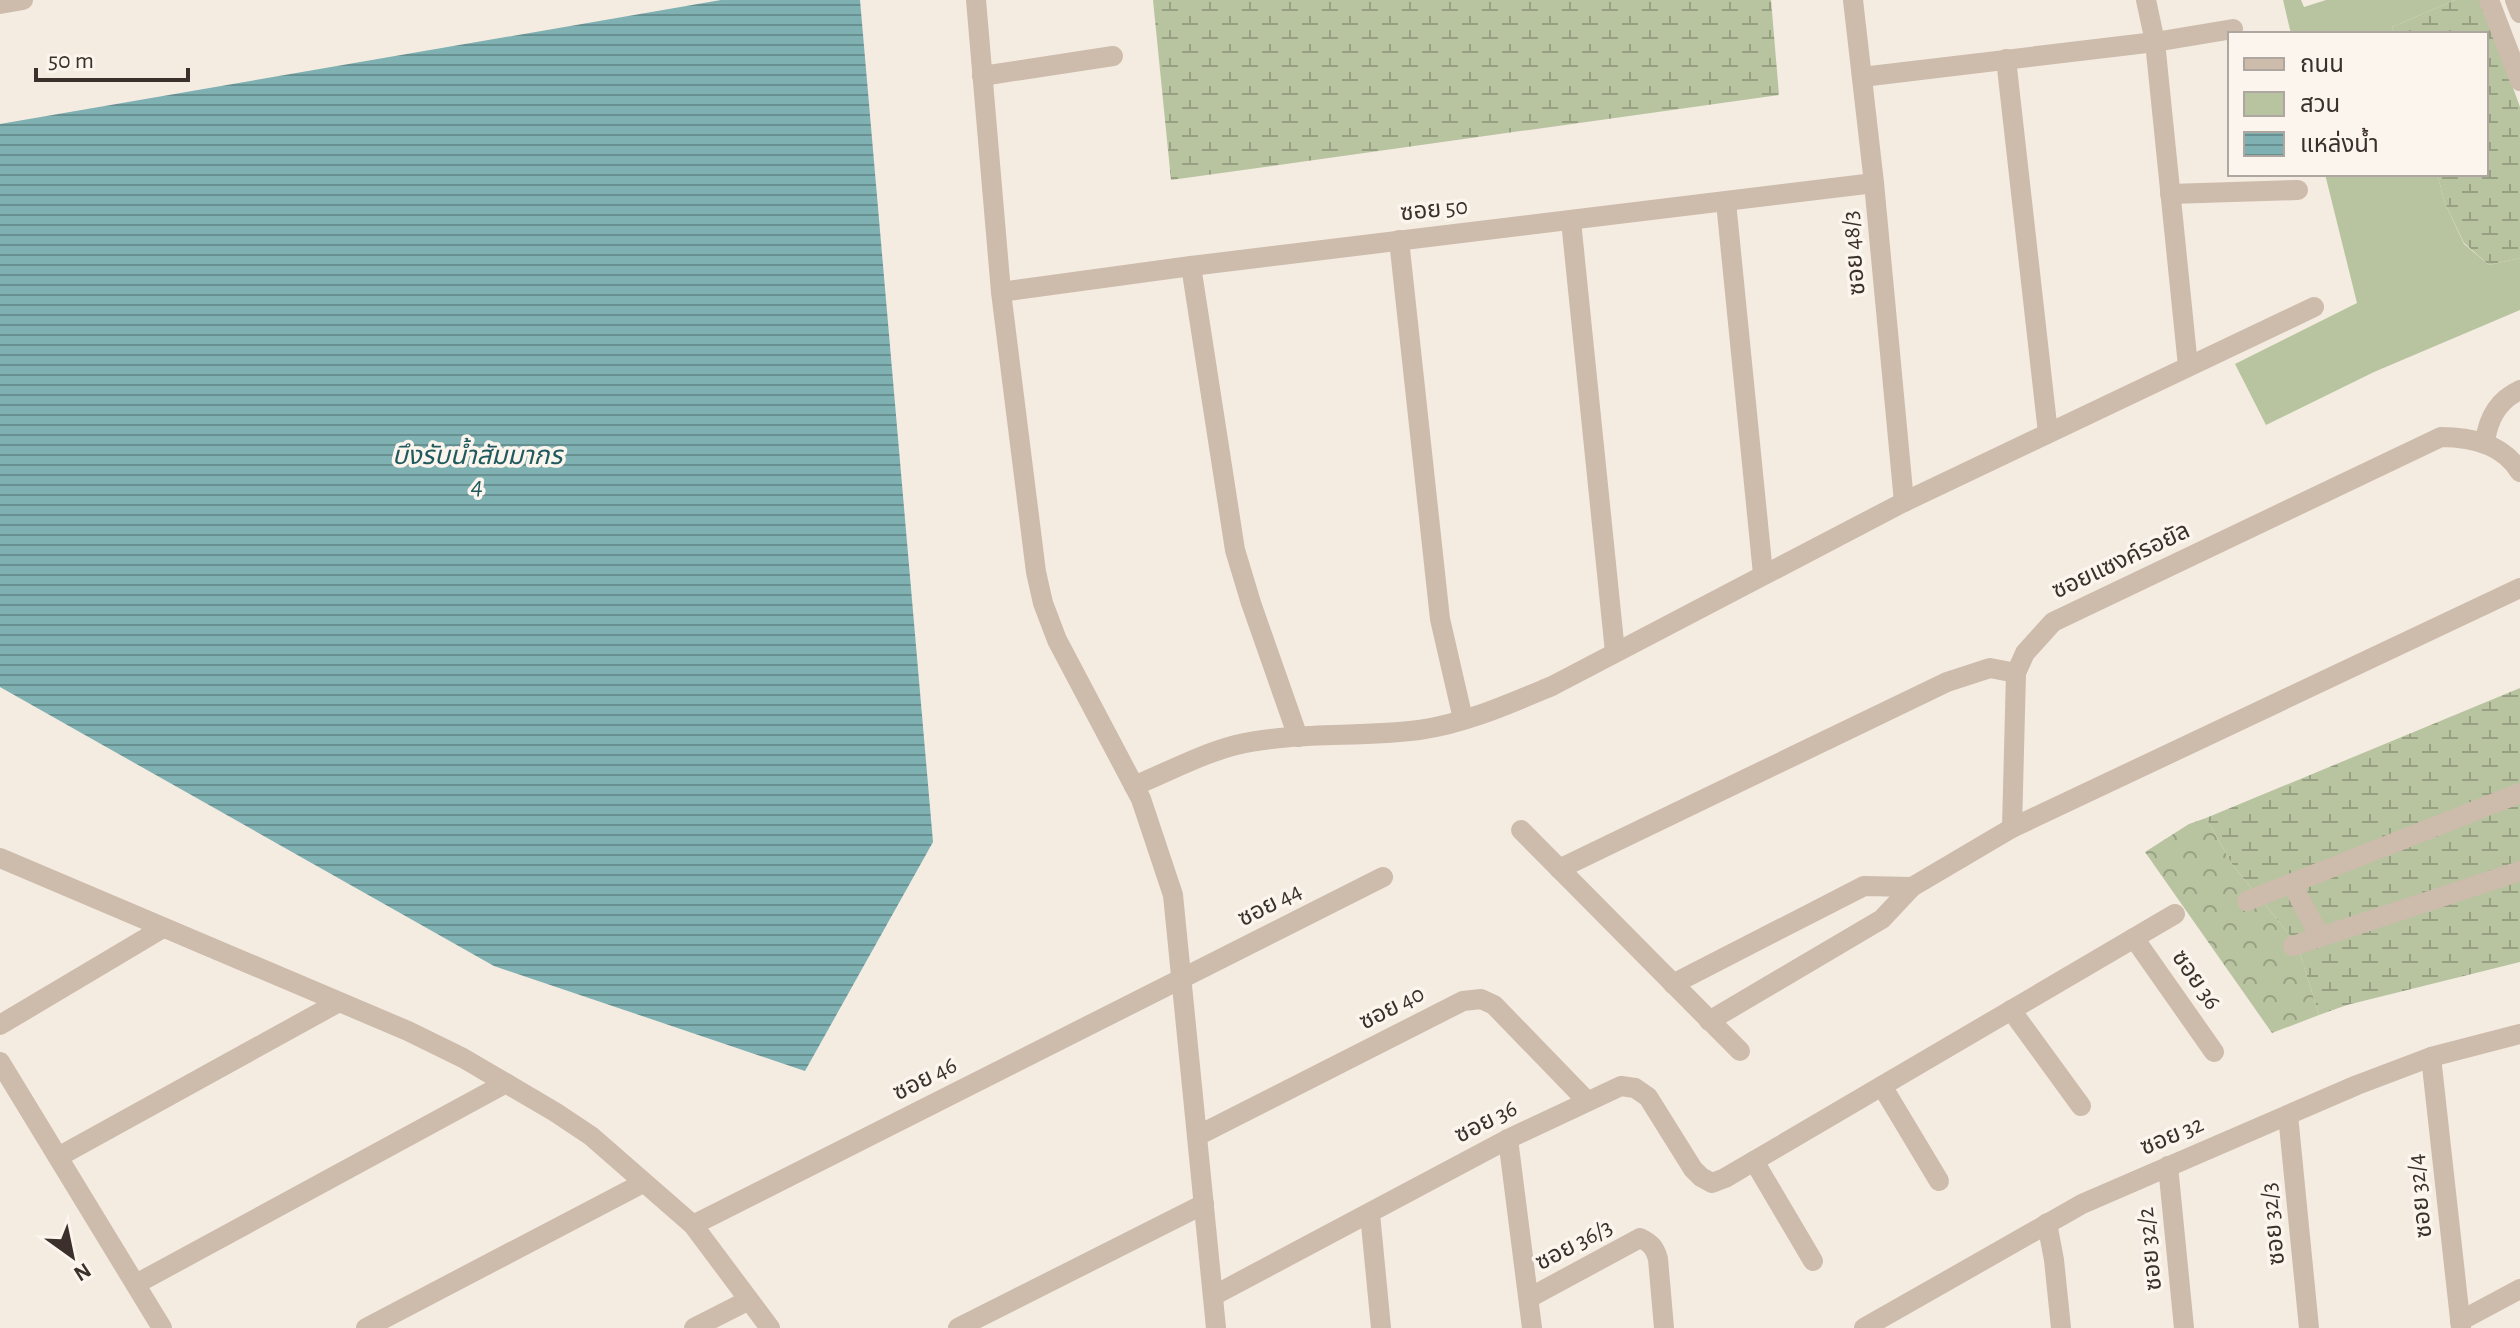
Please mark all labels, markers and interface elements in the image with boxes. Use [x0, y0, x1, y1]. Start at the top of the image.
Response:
scale bar [36, 32, 188, 82]
legend [2228, 32, 2488, 176]
text: 50 m [48, 49, 94, 73]
text: ถนน [2300, 53, 2344, 77]
text: สวน [2300, 93, 2340, 117]
text: แหล่งน้ำ [2300, 127, 2379, 157]
street label: ซอย 50 [1399, 195, 1469, 225]
street label: ซอย 48/3 [1838, 210, 1870, 296]
water label: บึงรับน้ำสัมมากร 4 [392, 437, 564, 499]
street label: ซอยแซงค์รอยัล [2048, 518, 2194, 603]
street label: ซอย 44 [1234, 879, 1306, 931]
street label: ซอย 36 [2167, 946, 2225, 1014]
street label: ซอย 40 [1356, 982, 1428, 1034]
street label: ซอย 46 [889, 1053, 961, 1105]
street label: ซอย 36 [1451, 1096, 1521, 1148]
street label: ซอย 32 [2137, 1112, 2207, 1160]
street label: ซอย 32/4 [2404, 1153, 2436, 1239]
street label: ซอย 32/3 [2257, 1182, 2289, 1266]
street label: ซอย 32/2 [2134, 1206, 2166, 1292]
street label: ซอย 36/3 [1532, 1215, 1616, 1275]
north arrow [32, 1216, 112, 1296]
text: N [70, 1259, 95, 1285]

